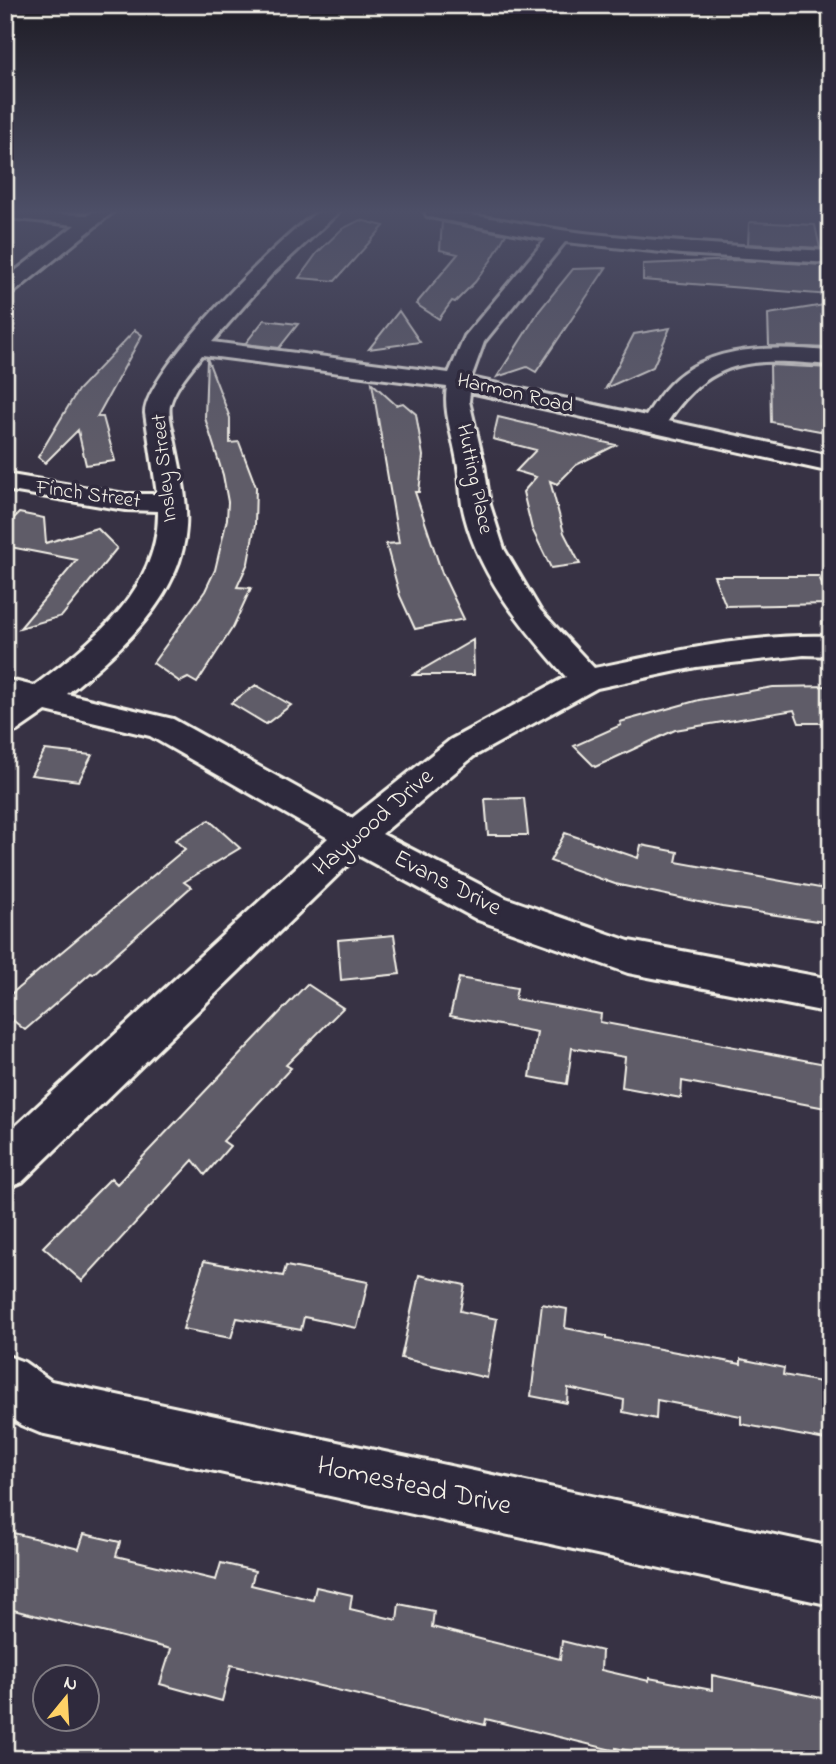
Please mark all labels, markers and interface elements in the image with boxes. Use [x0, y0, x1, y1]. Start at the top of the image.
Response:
street label: Harmon Road [454, 366, 576, 422]
street label: Insley Street [144, 412, 188, 524]
street label: Hutting Place [446, 421, 500, 538]
street label: Finch Street [33, 473, 142, 517]
street label: Haywood Drive [306, 760, 443, 886]
street label: Evans Drive [387, 842, 507, 926]
street label: Homestead Drive [313, 1446, 515, 1528]
north arrow [32, 1662, 102, 1732]
text: N [60, 1669, 81, 1699]

